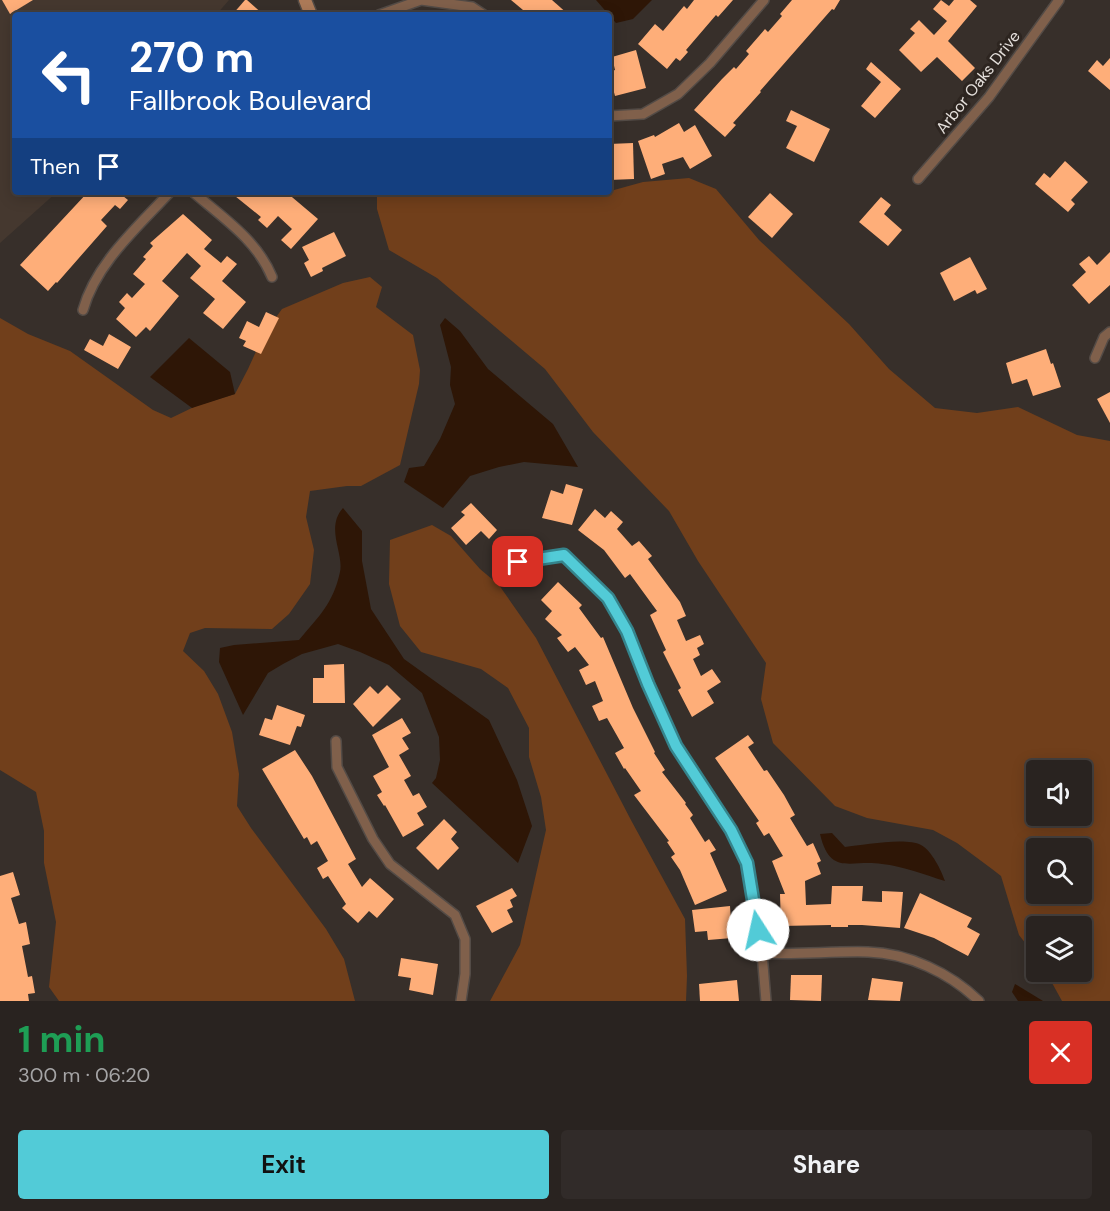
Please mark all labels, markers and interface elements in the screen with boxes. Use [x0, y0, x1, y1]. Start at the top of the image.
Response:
street label: Arbor Oaks Drive [931, 26, 1025, 138]
text: 270 m [129, 30, 254, 85]
icon: left [30, 36, 108, 114]
text: Fallbrook Boulevard [129, 83, 372, 118]
icon: arrive [92, 150, 125, 183]
text: Then [30, 152, 80, 181]
pin [492, 536, 543, 587]
icon: arrive [501, 545, 534, 578]
map controls [1026, 760, 1092, 982]
button: sound [1026, 760, 1092, 826]
button: search [1026, 838, 1092, 904]
position arrow [726, 898, 790, 962]
button: layers [1026, 916, 1092, 982]
text: 1 min [18, 1016, 106, 1063]
button: close [1029, 1021, 1092, 1084]
text: 300 m · 06:20 [18, 1062, 150, 1088]
button: Exit [18, 1130, 549, 1199]
button: Share [561, 1130, 1092, 1199]

